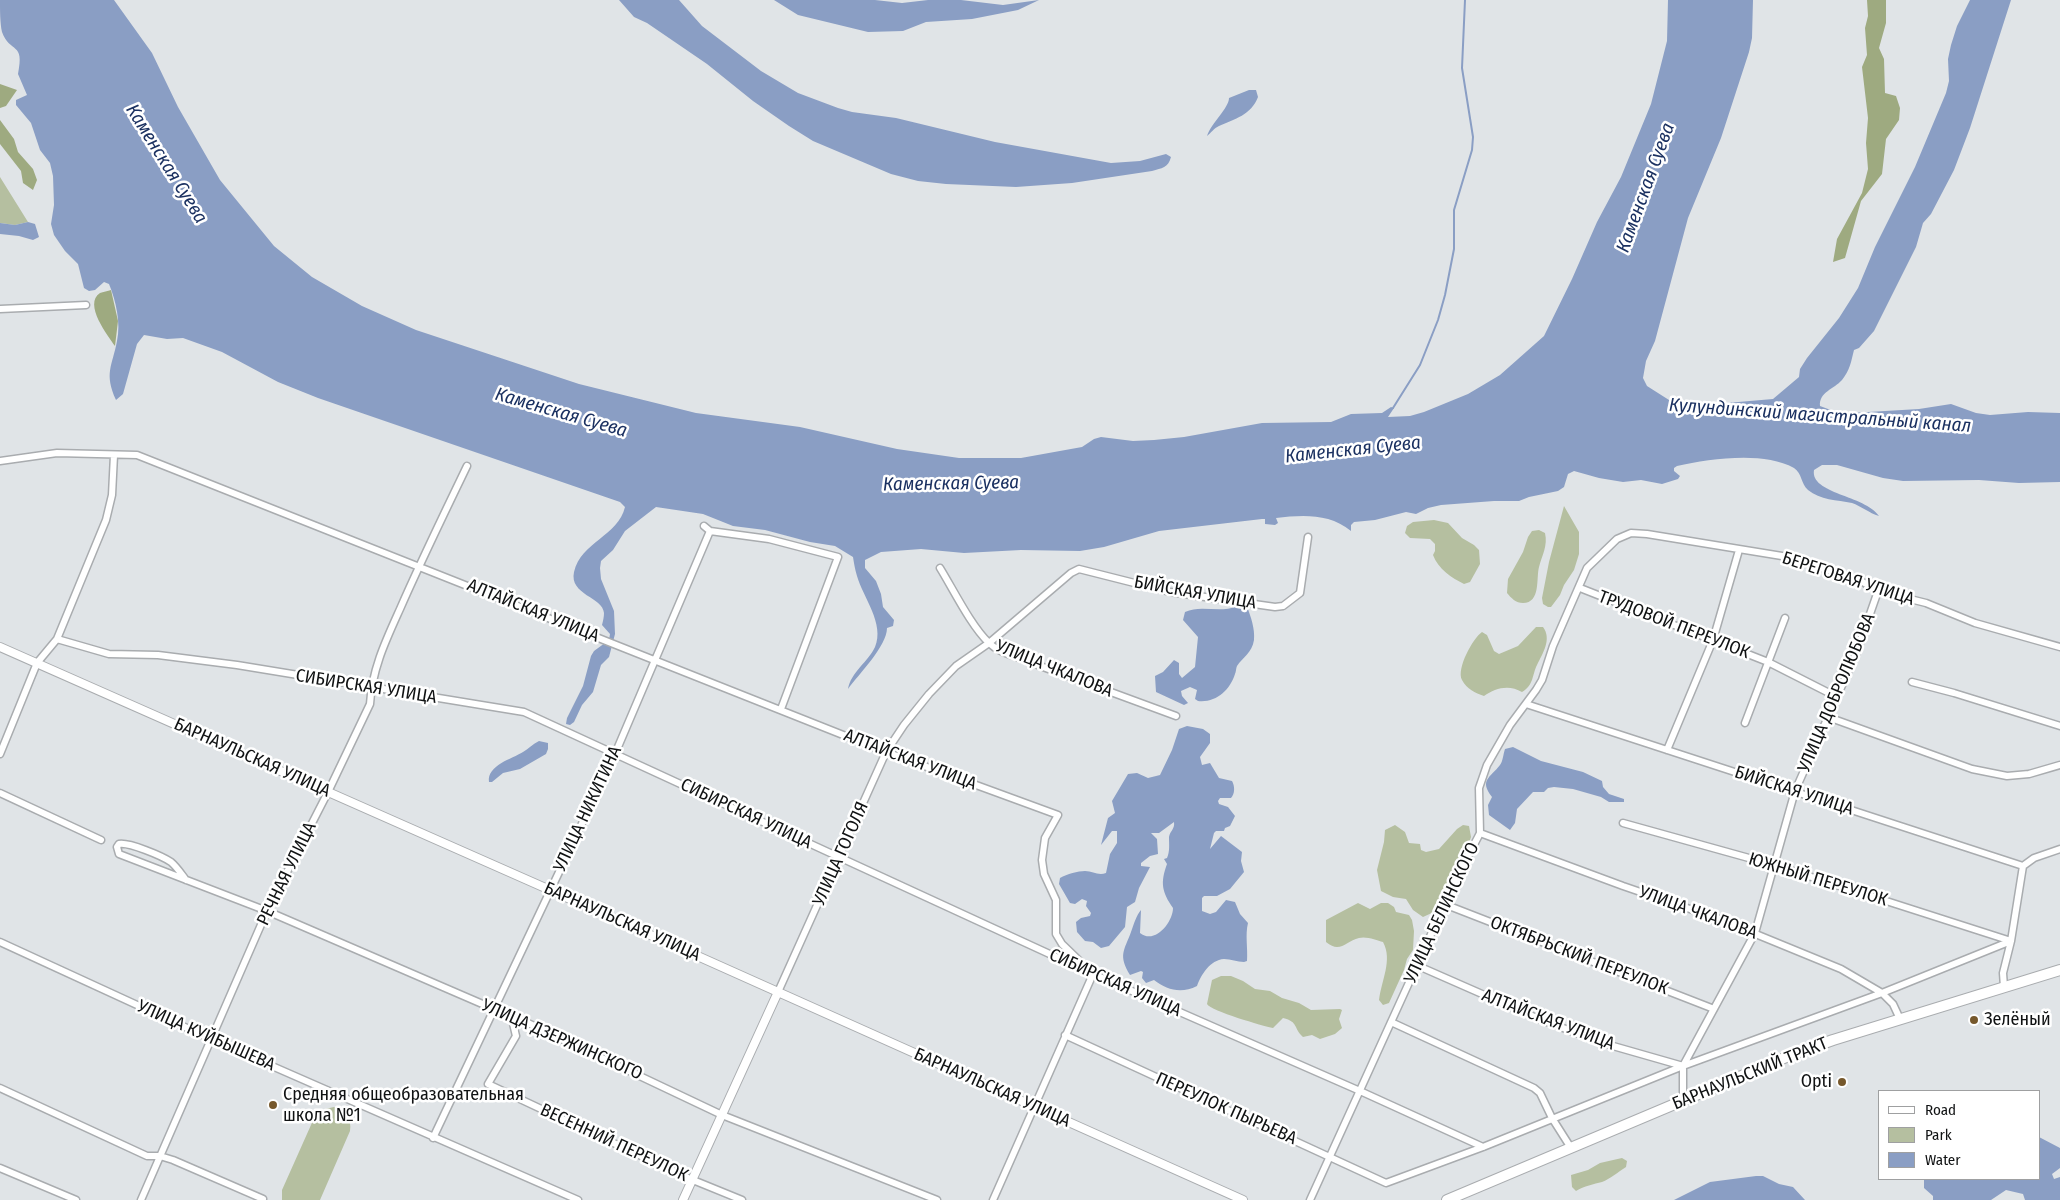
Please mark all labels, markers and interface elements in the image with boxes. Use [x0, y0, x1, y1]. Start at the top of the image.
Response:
water label: Каменская Суева [120, 100, 212, 228]
water label: Каменская Суева [1612, 120, 1680, 256]
water label: Каменская Суева [492, 383, 630, 443]
water label: Кулундинский магистральный канал [1668, 394, 1972, 438]
water label: Каменская Суева [1284, 432, 1422, 468]
water label: Каменская Суева [883, 471, 1019, 497]
street label: БЕРЕГОВАЯ УЛИЦА [1779, 547, 1917, 611]
street label: БИЙСКАЯ УЛИЦА [1132, 572, 1258, 614]
street label: АЛТАЙСКАЯ УЛИЦА [464, 575, 602, 647]
street label: ТРУДОВОЙ ПЕРЕУЛОК [1595, 586, 1753, 664]
street label: УЛИЦА ДОБРОЛЮБОВА [1794, 610, 1880, 776]
street label: УЛИЦА ЧКАЛОВА [992, 636, 1116, 702]
street label: СИБИРСКАЯ УЛИЦА [294, 665, 438, 709]
street label: БАРНАУЛЬСКАЯ УЛИЦА [170, 714, 334, 802]
street label: АЛТАЙСКАЯ УЛИЦА [841, 725, 979, 795]
street label: УЛИЦА НИКИТИНА [549, 743, 627, 875]
street label: БИЙСКАЯ УЛИЦА [1732, 762, 1856, 820]
street label: СИБИРСКАЯ УЛИЦА [677, 774, 815, 854]
street label: УЛИЦА ГОГОЛЯ [808, 799, 874, 909]
street label: РЕЧНАЯ УЛИЦА [253, 819, 321, 929]
street label: УЛИЦА БЕЛИНСКОГО [1400, 839, 1484, 987]
street label: ЮЖНЫЙ ПЕРЕУЛОК [1746, 849, 1890, 911]
street label: БАРНАУЛЬСКАЯ УЛИЦА [540, 878, 704, 966]
street label: УЛИЦА ЧКАЛОВА [1636, 882, 1760, 944]
street label: ОКТЯБРЬСКИЙ ПЕРЕУЛОК [1487, 912, 1671, 1000]
street label: СИБИРСКАЯ УЛИЦА [1046, 944, 1184, 1022]
street label: АЛТАЙСКАЯ УЛИЦА [1479, 985, 1617, 1055]
street label: УЛИЦА ДЗЕРЖИНСКОГО [478, 995, 646, 1085]
street label: УЛИЦА КУЙБЫШЕВА [134, 996, 278, 1076]
place label: Зелёный [1984, 1009, 2051, 1031]
marker: Зелёный [1968, 1014, 1980, 1026]
street label: БАРНАУЛЬСКИЙ ТРАКТ [1669, 1033, 1831, 1115]
street label: БАРНАУЛЬСКАЯ УЛИЦА [910, 1044, 1074, 1132]
street label: ПЕРЕУЛОК ПЫРЬЕВА [1152, 1068, 1300, 1150]
place label: Opti [1801, 1071, 1832, 1093]
marker: Opti [1836, 1076, 1848, 1088]
place label: Средняя общеобразовательная школа №1 [283, 1084, 524, 1126]
legend [1878, 1090, 2040, 1180]
marker: Средняя общеобразовательная школа №1 [267, 1099, 279, 1111]
street label: ВЕСЕННИЙ ПЕРЕУЛОК [537, 1099, 691, 1187]
text: Road [1925, 1101, 1956, 1119]
text: Park [1925, 1126, 1952, 1144]
text: Water [1925, 1151, 1960, 1169]

